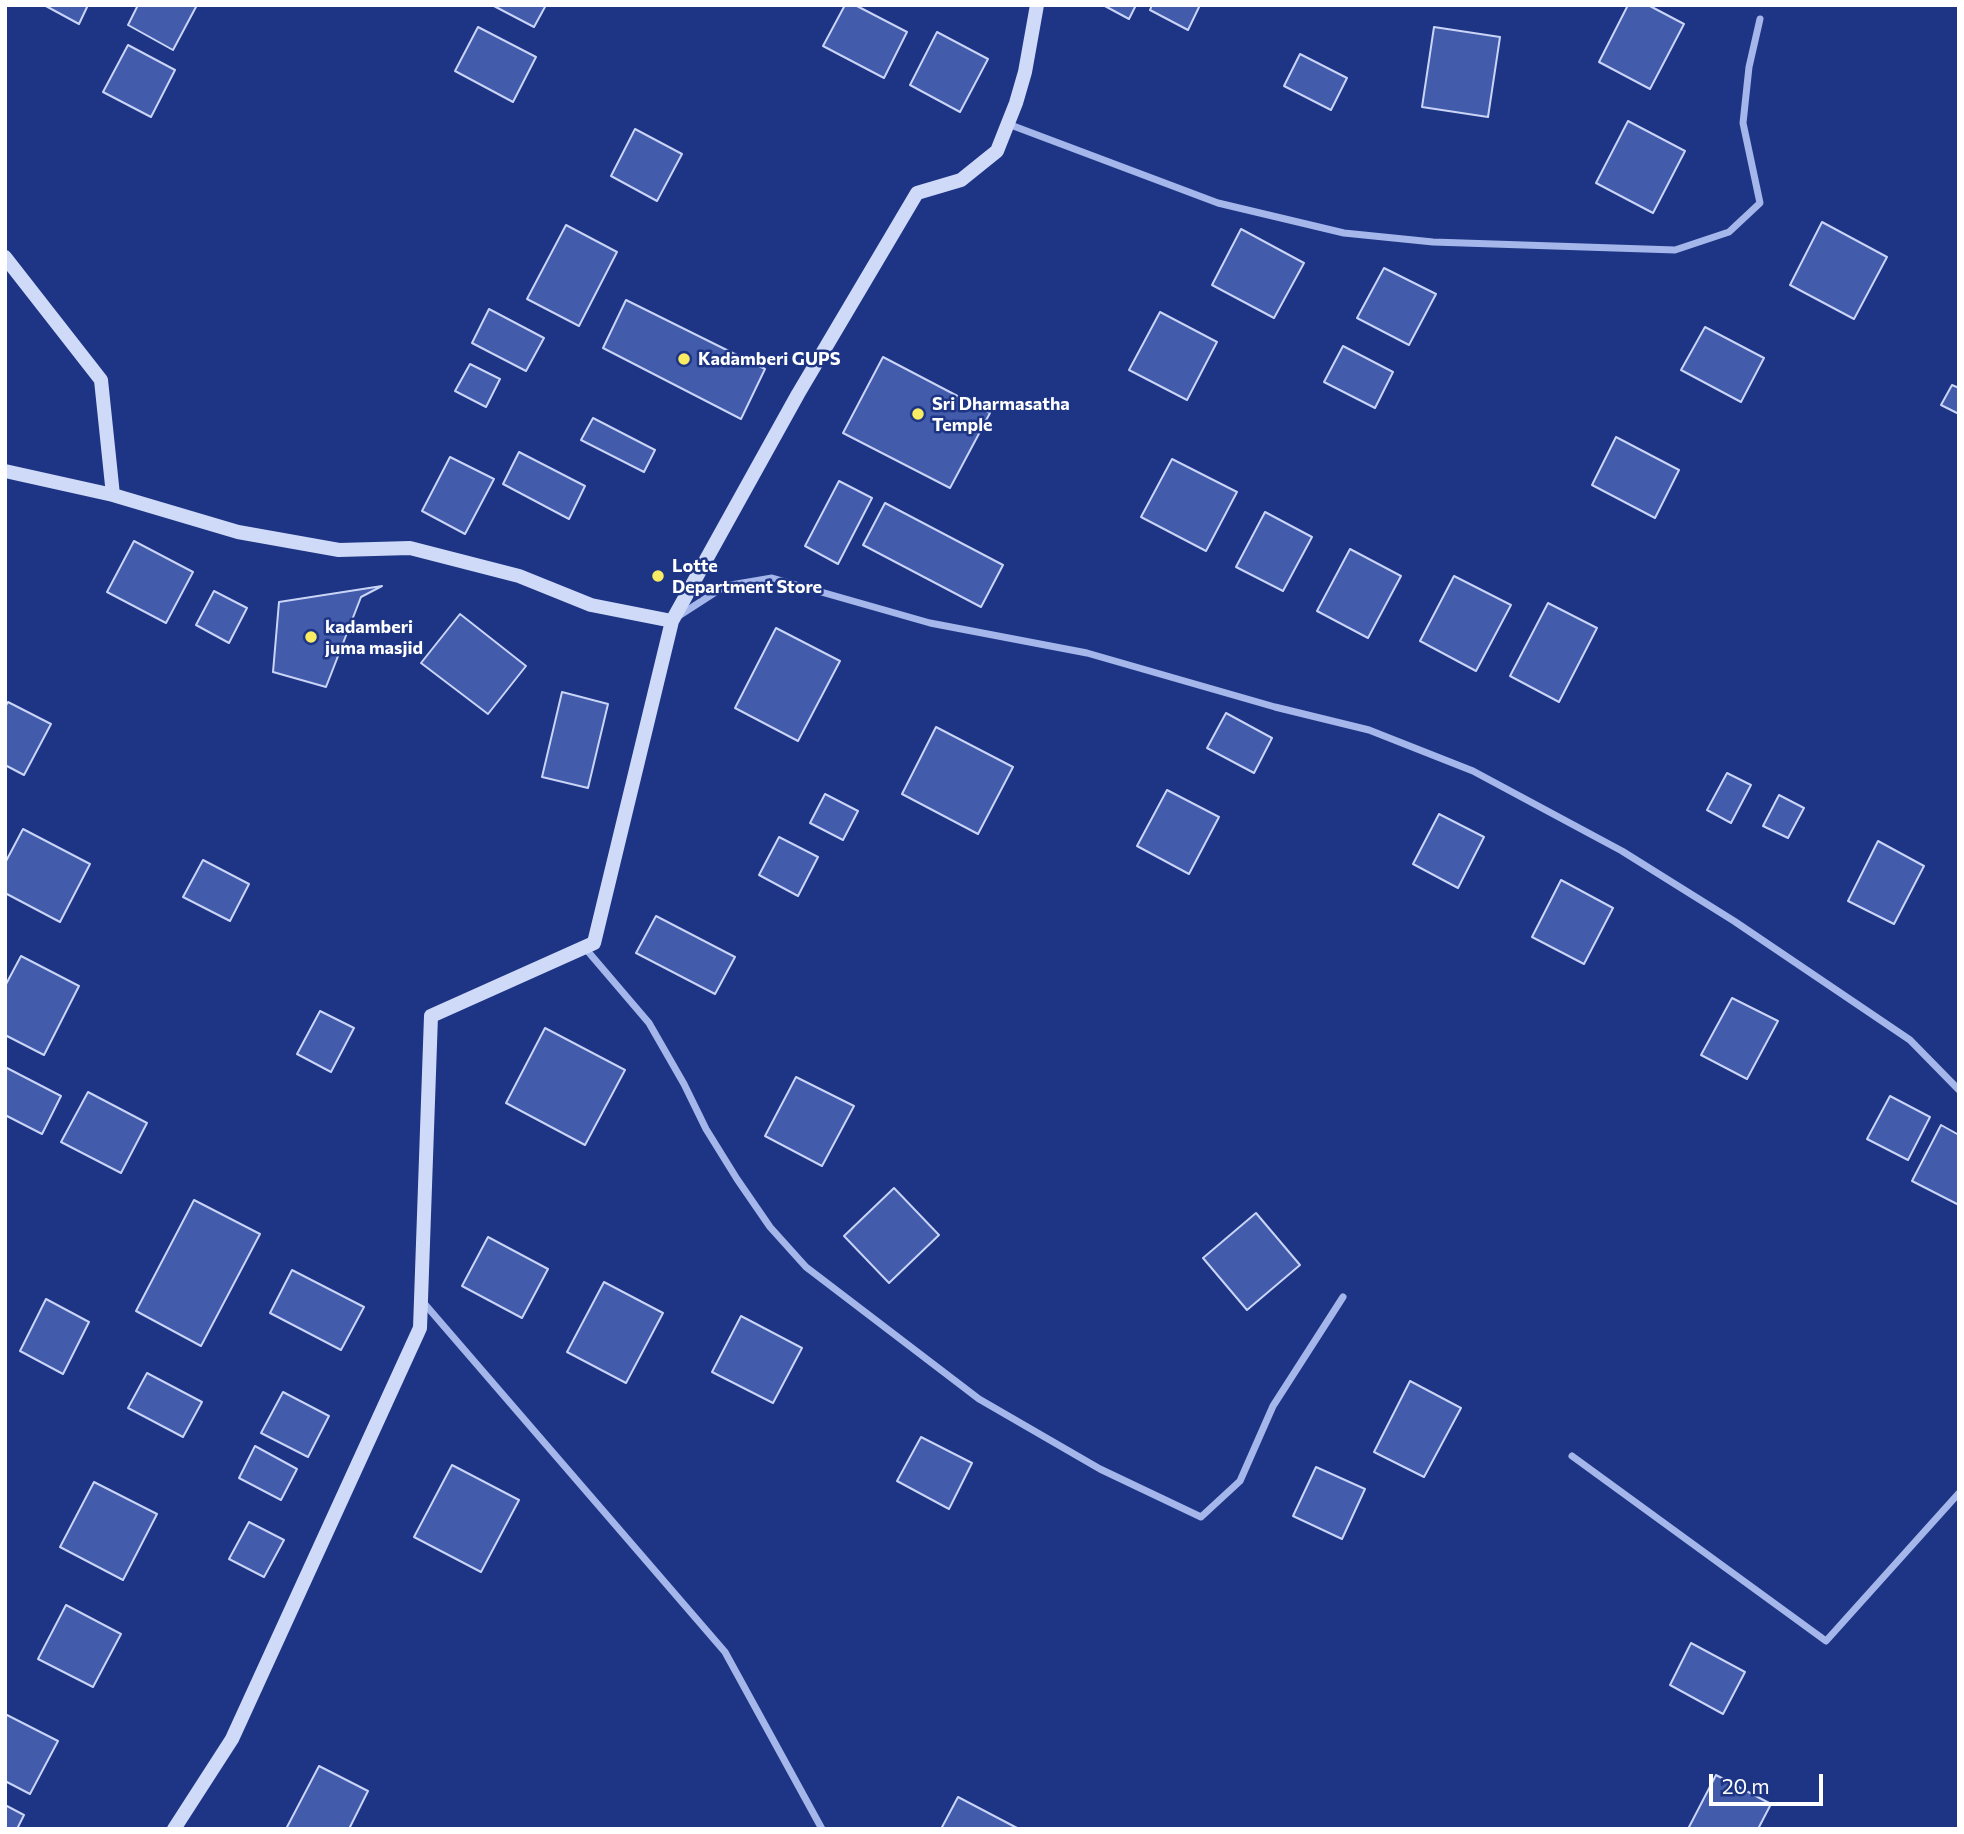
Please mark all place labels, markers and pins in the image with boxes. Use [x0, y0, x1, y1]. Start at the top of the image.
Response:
place label: Kadamberi GUPS [698, 348, 841, 370]
marker: Kadamberi GUPS [676, 351, 692, 367]
place label: Sri Dharmasatha Temple [932, 393, 1070, 436]
marker: Sri Dharmasatha Temple [910, 406, 926, 422]
place label: Lotte Department Store [672, 555, 822, 598]
marker: Lotte Department Store [650, 568, 666, 584]
place label: kadamberi juma masjid [325, 616, 423, 658]
marker: kadamberi juma masjid [303, 629, 319, 645]

